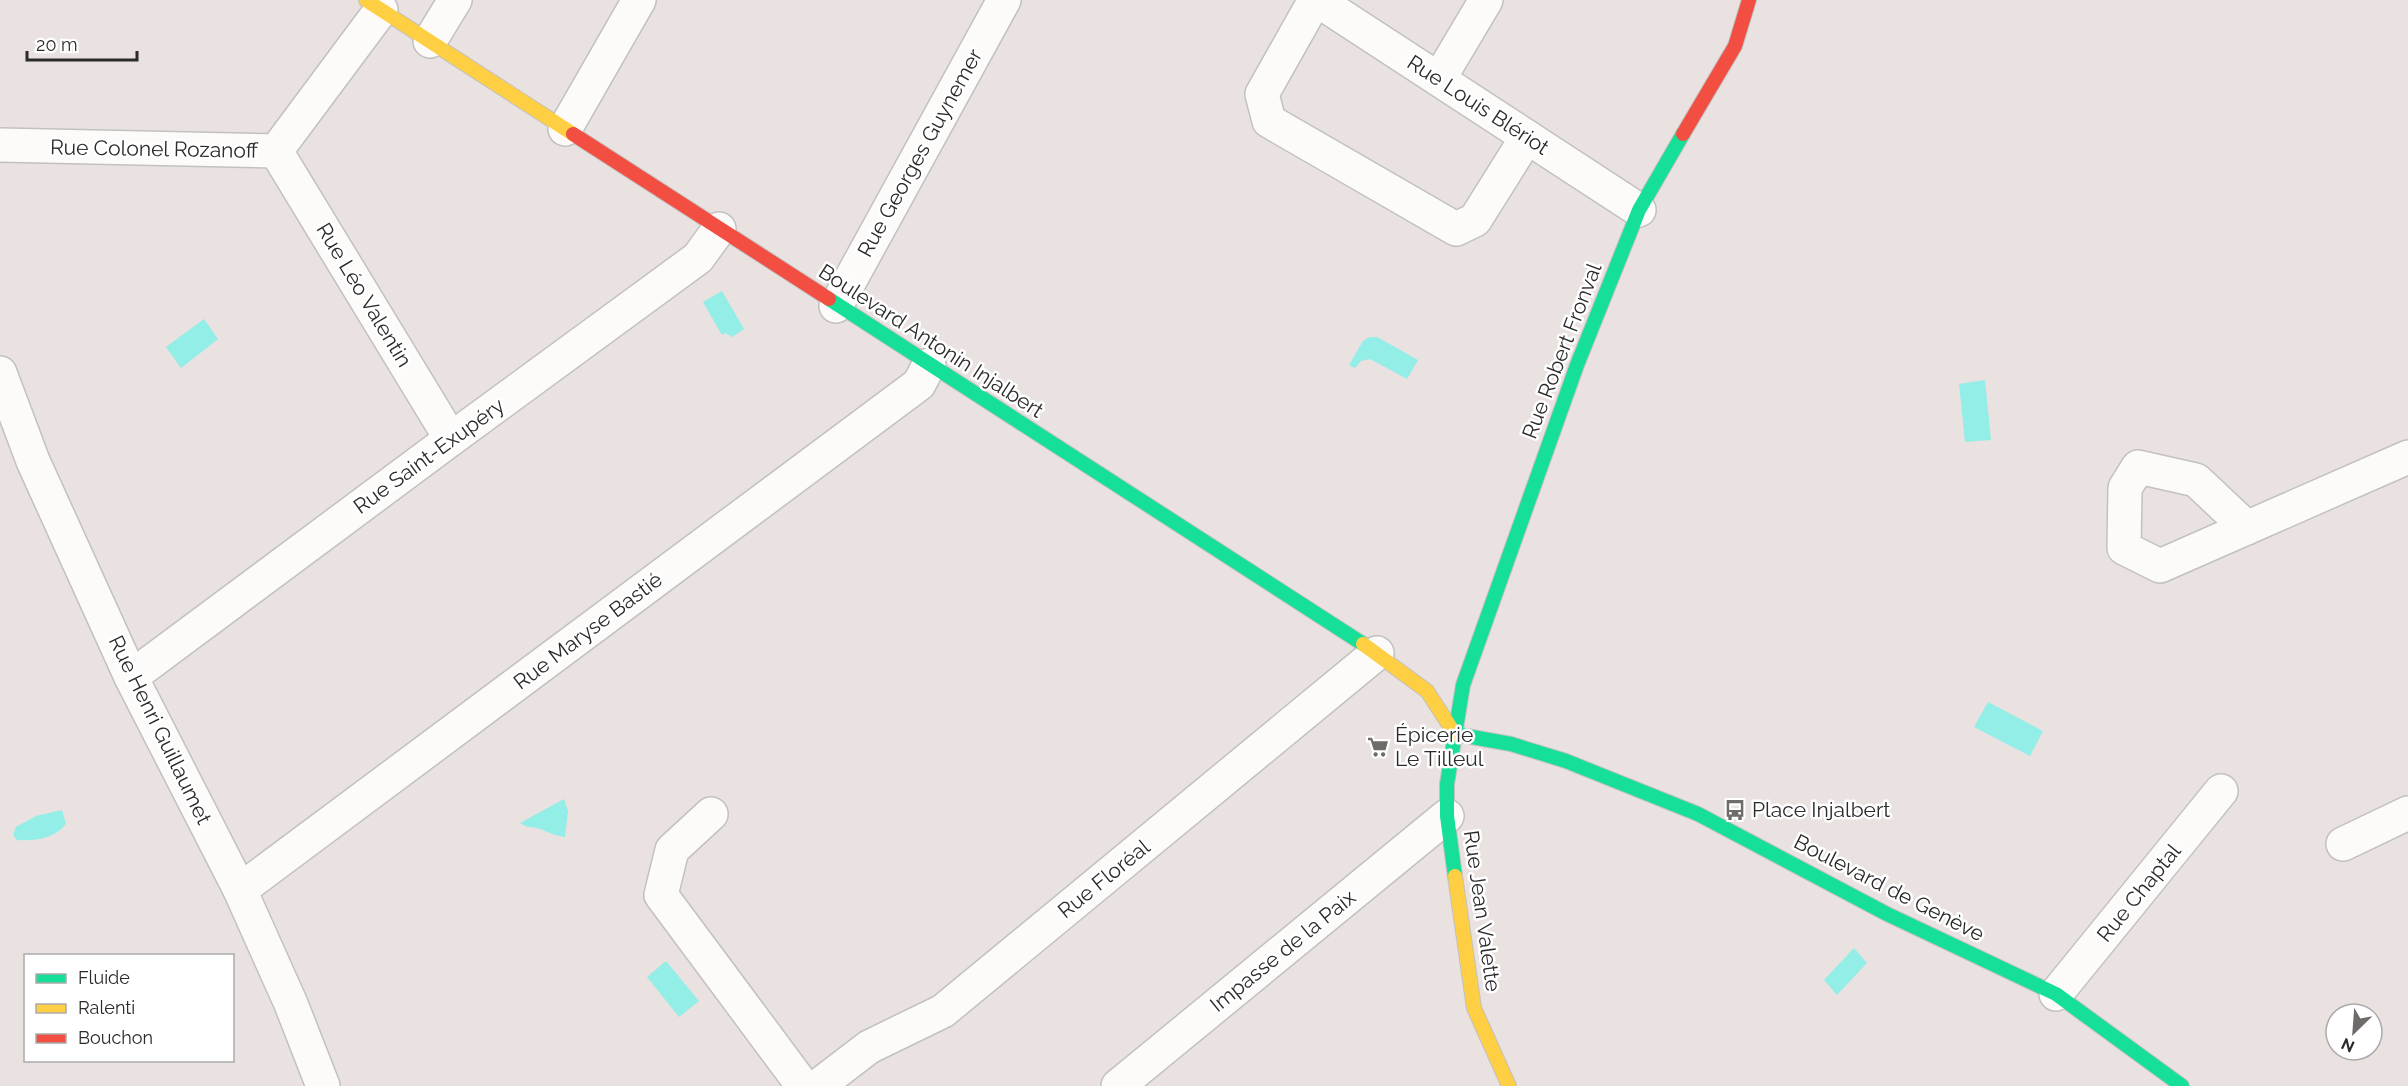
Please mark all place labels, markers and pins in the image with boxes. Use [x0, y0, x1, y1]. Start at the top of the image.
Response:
place label: Épicerie Le Tilleul [1395, 722, 1484, 771]
supermarket icon: Épicerie Le Tilleul [1366, 735, 1390, 759]
place label: Place Injalbert [1752, 797, 1890, 822]
bus stop icon: Place Injalbert [1723, 798, 1747, 822]

